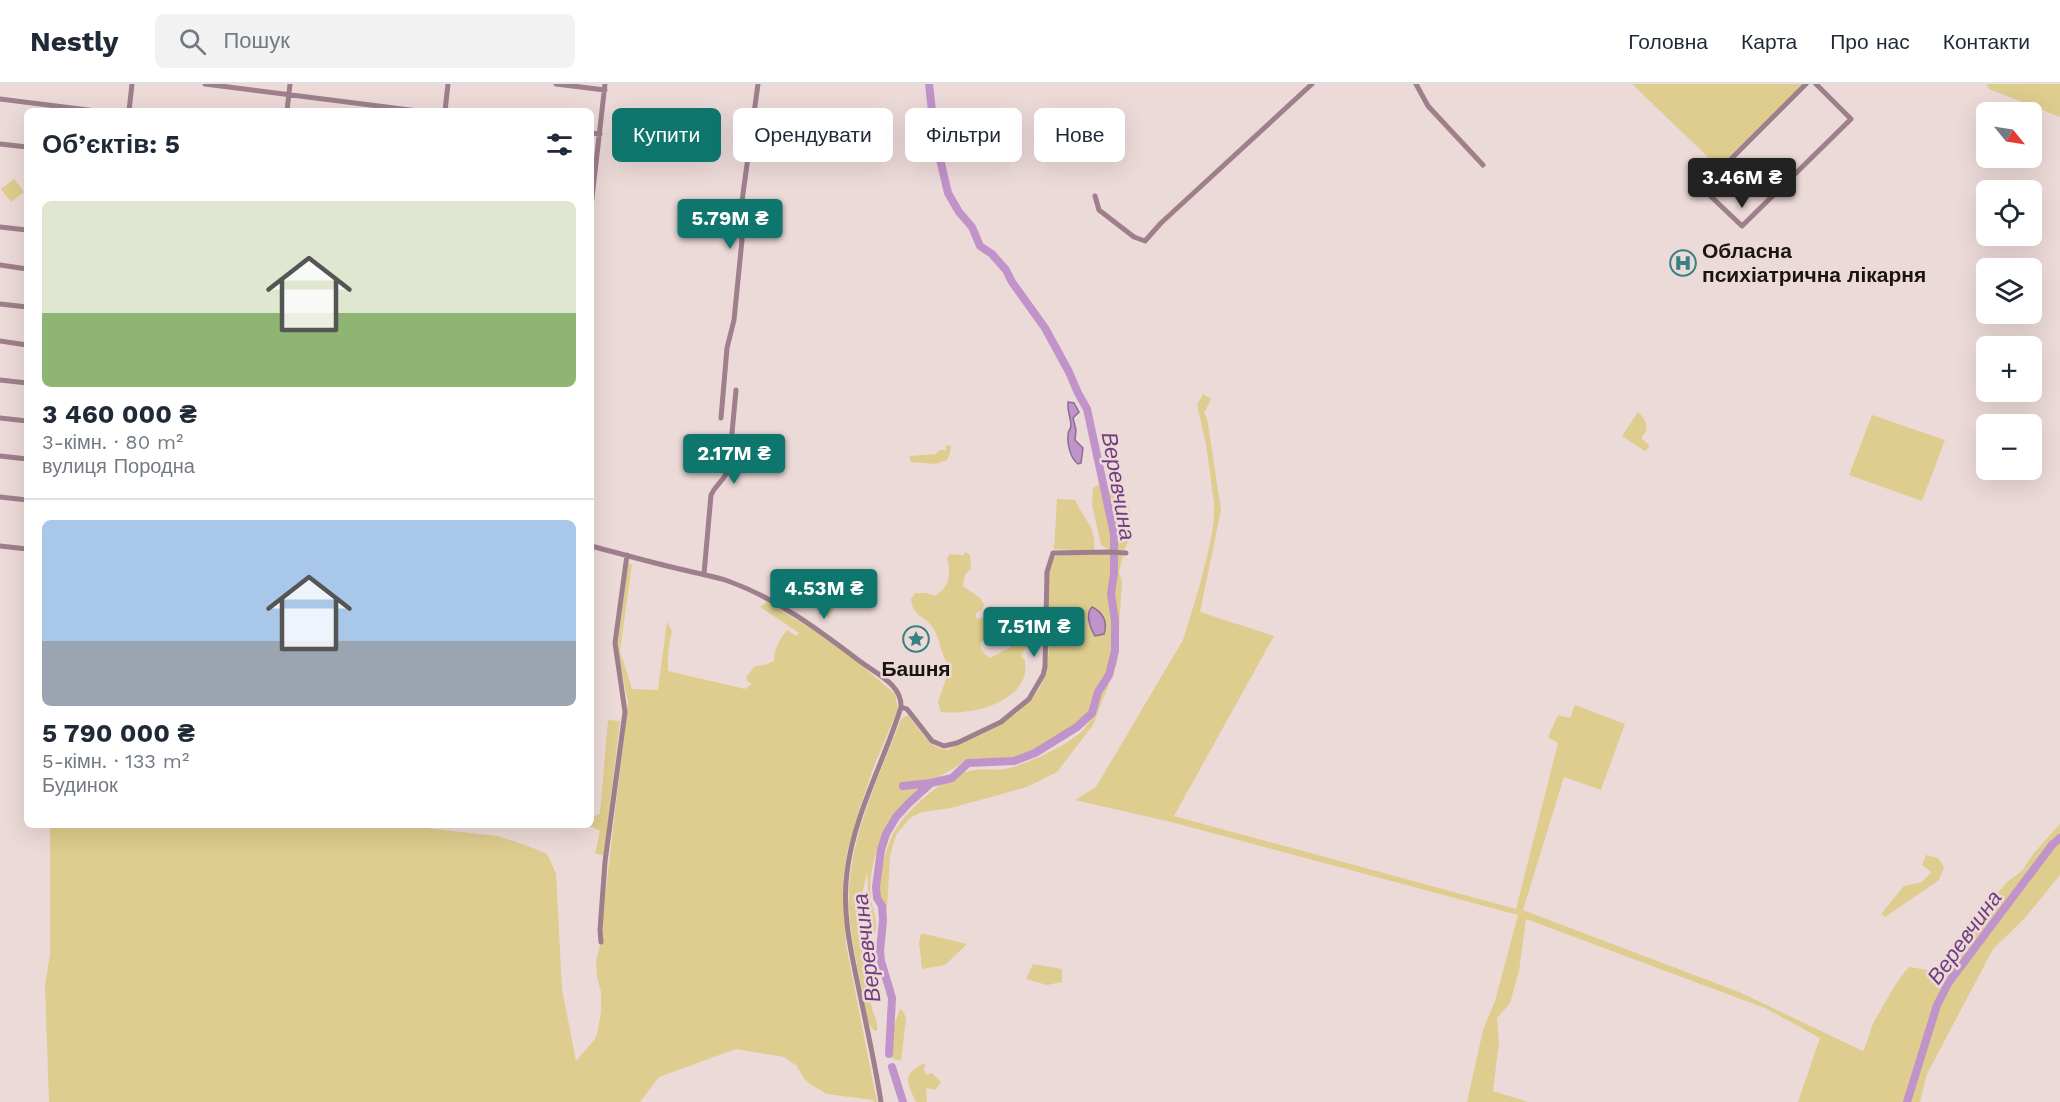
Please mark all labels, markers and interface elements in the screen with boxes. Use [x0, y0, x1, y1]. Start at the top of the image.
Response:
search box [155, 14, 575, 68]
text: Nestly [30, 25, 119, 58]
icon: search [176, 25, 209, 58]
text: Пошук [224, 28, 290, 53]
text: Головна [1628, 29, 1708, 54]
text: Карта [1741, 29, 1797, 54]
text: Про нас [1830, 29, 1910, 54]
text: Контакти [1943, 29, 2030, 54]
north arrow [1976, 102, 2042, 168]
map controls [1976, 102, 2042, 480]
chip: Купити [612, 108, 721, 162]
chip: Орендувати [733, 108, 893, 162]
chip: Фільтри [905, 108, 1022, 162]
chip: Нове [1034, 108, 1125, 162]
icon: filters [543, 128, 576, 161]
text: Об’єктів: 5 [42, 129, 180, 159]
pin: 3.46M ₴ [1687, 158, 1797, 209]
text: 3.46M ₴ [1702, 165, 1782, 189]
button: locate [1976, 180, 2042, 246]
pin: 5.79M ₴ [675, 199, 785, 250]
text: 5.79M ₴ [692, 206, 768, 230]
place label: Обласна психіатрична лікарня [1702, 238, 1926, 287]
icon: home [255, 240, 363, 348]
hospital icon: Обласна психіатрична лікарня [1668, 248, 1698, 278]
button: layers [1976, 258, 2042, 324]
button: + [1976, 336, 2042, 402]
text: 3 460 000 ₴ [42, 399, 197, 429]
button: − [1976, 414, 2042, 480]
text: 3-кімн. · 80 m² [42, 430, 183, 454]
water label: Веревчина [1097, 430, 1140, 542]
pin: 2.17M ₴ [679, 434, 789, 485]
text: 2.17M ₴ [697, 441, 771, 465]
text: вулиця Породна [42, 454, 195, 478]
icon: home [255, 559, 363, 667]
pin: 4.53M ₴ [769, 569, 879, 620]
text: 4.53M ₴ [784, 576, 864, 600]
pin: 7.51M ₴ [979, 607, 1089, 658]
text: 7.51M ₴ [997, 614, 1071, 638]
place icon: Башня [901, 624, 931, 654]
place label: Башня [881, 656, 951, 681]
text: 5 790 000 ₴ [42, 718, 195, 748]
text: 5-кімн. · 133 m² [42, 749, 189, 773]
text: Будинок [42, 773, 118, 797]
water label: Веревчина [1922, 886, 2007, 989]
water label: Веревчина [847, 892, 886, 1004]

